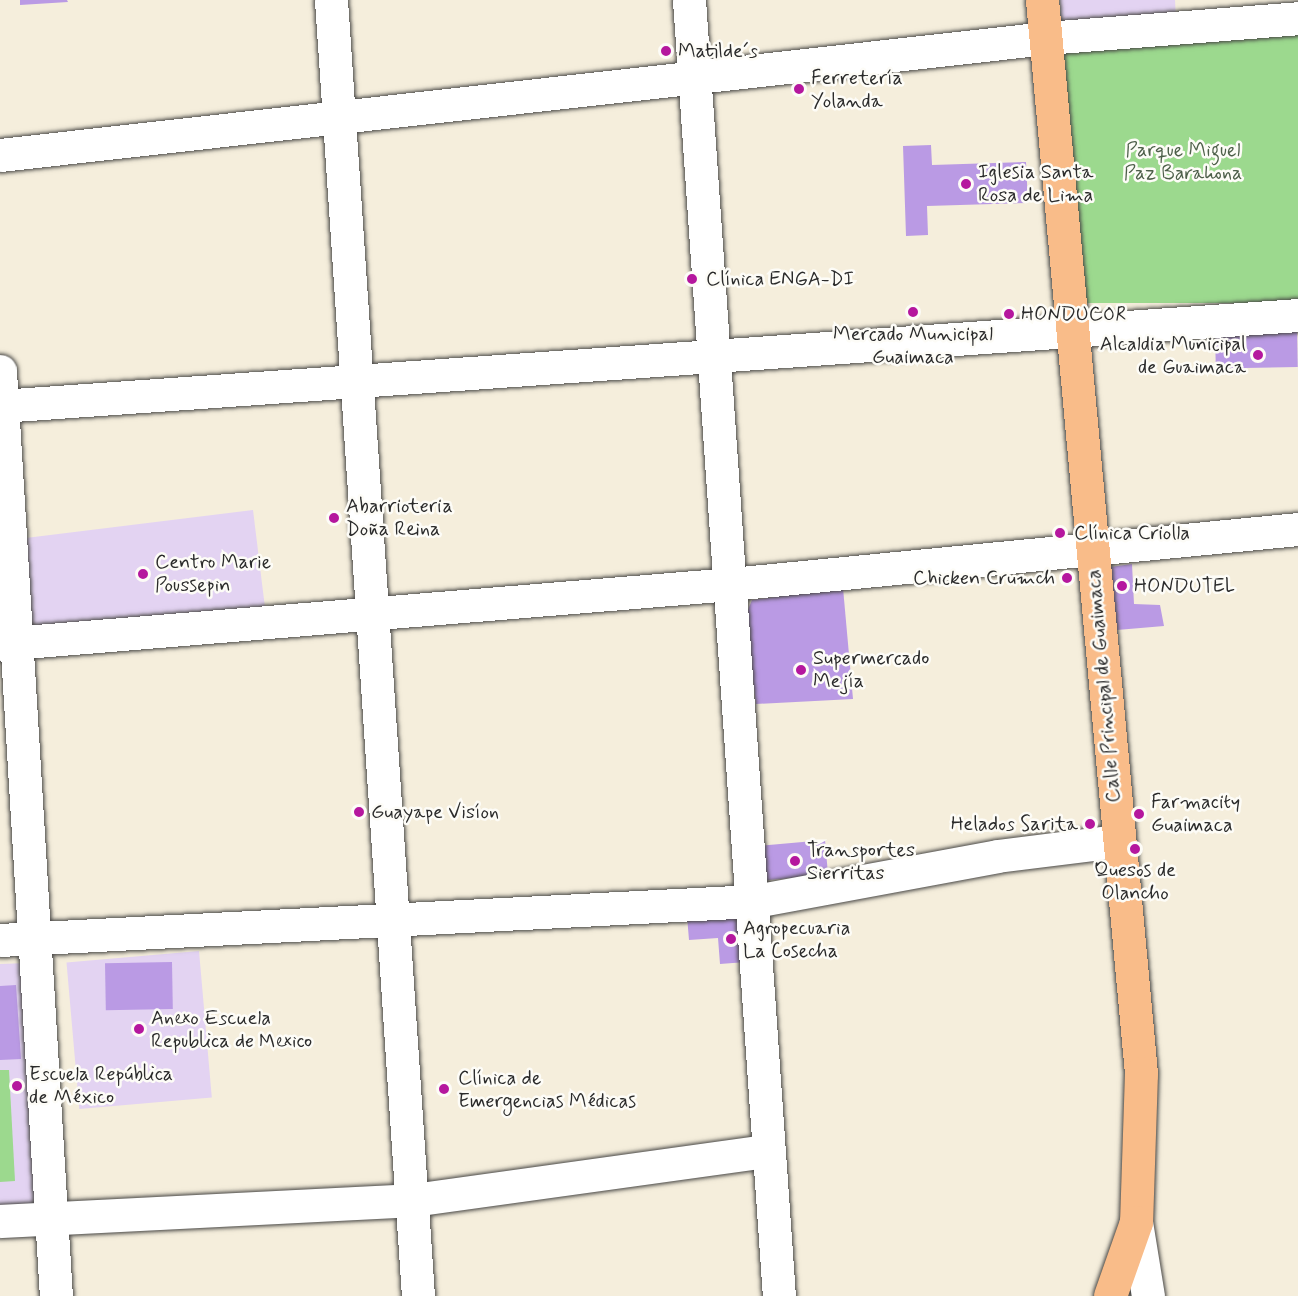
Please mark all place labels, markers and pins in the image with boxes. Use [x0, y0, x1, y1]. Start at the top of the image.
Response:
place label: Matilde´s [678, 39, 758, 63]
marker: Matilde´s [659, 44, 673, 58]
place label: Ferretería Yolanda [811, 66, 903, 113]
marker: Ferretería Yolanda [792, 82, 806, 96]
place label: Iglesia Santa Rosa de Lima [978, 160, 1092, 207]
marker: Iglesia Santa Rosa de Lima [959, 177, 973, 191]
place label: Clínica ENGA-DI [706, 267, 854, 291]
marker: Clínica ENGA-DI [683, 270, 701, 288]
place label: HONDUCOR [1021, 302, 1126, 326]
marker: Mercado Municipal Guaimaca [906, 305, 920, 319]
marker: HONDUCOR [1002, 307, 1016, 321]
place label: Mercado Municipal Guaimaca [836, 322, 990, 369]
place label: Alcaldia Municipal de Guaimaca [1096, 332, 1246, 379]
marker: Alcaldia Municipal de Guaimaca [1251, 348, 1265, 362]
place label: Abarrioteria Doña Reina [346, 494, 453, 541]
marker: Abarrioteria Doña Reina [327, 511, 341, 525]
place label: Clínica Criolla [1074, 521, 1194, 545]
marker: Clínica Criolla [1051, 524, 1069, 542]
place label: Centro Marie Poussepin [155, 550, 271, 597]
place label: Chicken Crumch [909, 566, 1055, 590]
marker: Centro Marie Poussepin [136, 567, 150, 581]
marker: Chicken Crumch [1060, 571, 1074, 585]
place label: HONDUTEL [1134, 574, 1235, 598]
marker: HONDUTEL [1115, 579, 1129, 593]
place label: Supermercado Mejía [813, 646, 929, 693]
marker: Supermercado Mejía [794, 663, 808, 677]
place label: Farmacity Guaimaca [1151, 790, 1240, 837]
place label: Guayape Visíon [371, 800, 499, 824]
marker: Guayape Visíon [352, 805, 366, 819]
marker: Farmacity Guaimaca [1132, 807, 1146, 821]
place label: Helados Sarita [953, 812, 1078, 836]
marker: Helados Sarita [1083, 817, 1097, 831]
place label: Transportes Sierritas [807, 838, 915, 885]
marker: Quesos de Olancho [1128, 842, 1142, 856]
marker: Transportes Sierritas [788, 854, 802, 868]
place label: Quesos de Olancho [1094, 858, 1176, 905]
place label: Agropecuaria La Cosecha [743, 916, 850, 963]
marker: Agropecuaria La Cosecha [724, 932, 738, 946]
place label: Anexo Escuela Republica de Mexico [151, 1006, 313, 1053]
marker: Anexo Escuela Republica de Mexico [132, 1022, 146, 1036]
place label: Escuela República de México [29, 1062, 174, 1109]
place label: Clínica de Emergencias Médicas [458, 1066, 636, 1113]
marker: Escuela República de México [10, 1079, 24, 1093]
marker: Clínica de Emergencias Médicas [435, 1080, 453, 1098]

